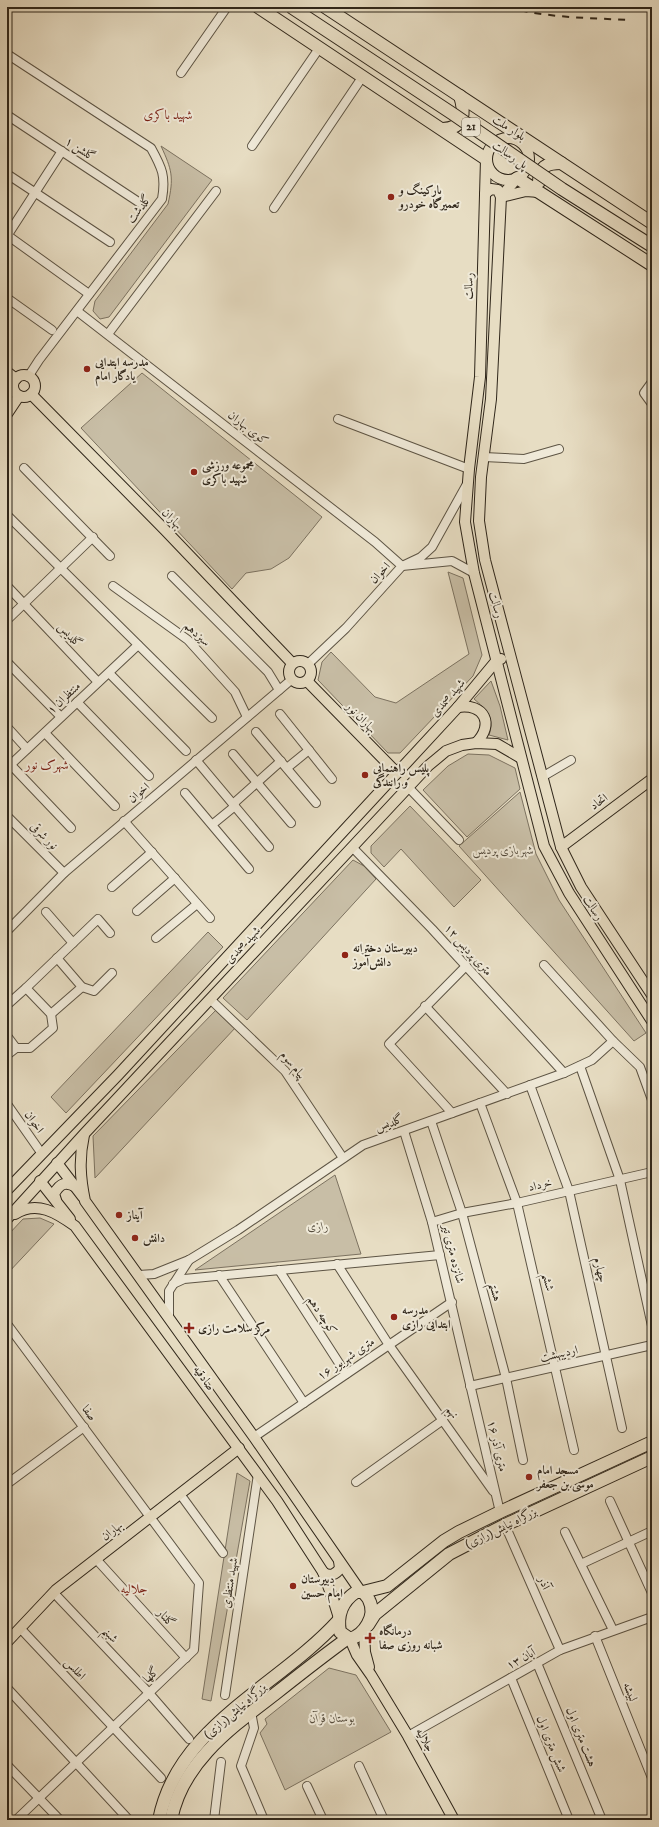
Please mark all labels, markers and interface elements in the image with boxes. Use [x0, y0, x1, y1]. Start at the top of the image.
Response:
district label: شهید باکری [144, 107, 192, 123]
street label: بلوار ملت [490, 112, 528, 144]
road number: 21 [462, 118, 480, 136]
street label: گلشن ۱ [61, 133, 99, 165]
street label: پل رسالت [489, 138, 531, 174]
place label: پارکینگ و تعمیرگاه خودرو [397, 182, 460, 212]
street label: گلدشت [123, 191, 155, 226]
marker: پارکینگ و تعمیرگاه خودرو [386, 192, 396, 202]
street label: رسالت [461, 272, 477, 300]
place label: مدرسه ابتدایی یادگار امام [94, 355, 149, 387]
marker: مدرسه ابتدایی یادگار امام [82, 364, 92, 374]
street label: کوی بهاران [225, 408, 271, 448]
place label: مجموعه ورزشی شهید باکری [202, 458, 254, 487]
marker: مجموعه ورزشی شهید باکری [189, 467, 199, 477]
street label: بهاران [158, 505, 186, 533]
street label: اخوان [366, 559, 394, 587]
street label: رسالت [485, 590, 507, 620]
street label: سیزدهم [179, 618, 213, 652]
street label: گلدیس [54, 619, 86, 651]
street label: شهید صمدی [427, 676, 469, 720]
street label: منتظران ۱ [44, 679, 84, 717]
street label: بهاران نور [342, 699, 379, 737]
district label: شهرک نور [23, 757, 69, 773]
place label: پلیس راهنمایی و رانندگی [372, 761, 430, 790]
marker: پلیس راهنمایی و رانندگی [360, 770, 370, 780]
street label: اخوان [125, 779, 153, 807]
street label: اتحاد [587, 790, 611, 813]
street label: نور شرقی [27, 819, 61, 853]
park label: شهربازی پردیس [472, 843, 534, 859]
street label: رسالت [579, 893, 607, 924]
street label: ۱۲ متری پردیس [440, 921, 495, 980]
street label: شهید صمدی [222, 923, 264, 967]
place label: دبیرستان دخترانه دانش‌آموز [351, 941, 418, 970]
marker: دبیرستان دخترانه دانش‌آموز [340, 950, 350, 960]
street label: پیام سوم [274, 1048, 309, 1084]
street label: اخوان [21, 1108, 47, 1136]
street label: گلدیس [373, 1110, 405, 1136]
street label: خرداد [527, 1175, 553, 1195]
place label: آیناز [125, 1207, 144, 1223]
marker: آیناز [114, 1210, 124, 1220]
park label: رازی [307, 1219, 329, 1234]
street label: شانزده متری تیر [438, 1221, 468, 1285]
place label: دانش [143, 1231, 165, 1246]
marker: دانش [130, 1233, 140, 1243]
street label: چهارم [587, 1256, 610, 1285]
street label: ششم [535, 1271, 557, 1294]
street label: هشتم [481, 1281, 505, 1304]
street label: کوچه دهم [301, 1293, 340, 1339]
place label: مدرسه ابتدایی رازی [402, 1303, 451, 1332]
marker: مدرسه ابتدایی رازی [389, 1312, 399, 1322]
place label: مرکز سلامت رازی [198, 1321, 270, 1337]
marker: مرکز سلامت رازی [183, 1322, 195, 1334]
street label: ۱۶ متری شهریور [314, 1334, 378, 1384]
street label: اردیبهشت [539, 1342, 580, 1366]
street label: صادقیه [190, 1362, 218, 1394]
street label: صفا [78, 1402, 100, 1424]
street label: نهم [440, 1402, 462, 1423]
street label: ۱۶ متری آذر [484, 1419, 511, 1473]
place label: مسجد امام موسی بن جعفر [535, 1463, 594, 1493]
marker: مسجد امام موسی بن جعفر [524, 1472, 534, 1482]
street label: بزرگراه نیایش(رازی) [462, 1503, 540, 1553]
street label: بهاران [98, 1518, 126, 1544]
street label: شهید منتظری [219, 1557, 241, 1609]
place label: دبیرستان امام حسین [301, 1572, 343, 1604]
street label: آذر [534, 1573, 555, 1593]
district label: جلالیه [120, 1581, 148, 1597]
marker: دبیرستان امام حسین [288, 1581, 298, 1591]
street label: گلنار [153, 1604, 179, 1630]
place label: درمانگاه شبانه روزی صفا [379, 1623, 443, 1653]
street label: شبنم [96, 1624, 121, 1649]
marker: درمانگاه شبانه روزی صفا [364, 1632, 376, 1644]
street label: ۱۳ آبان [503, 1643, 539, 1673]
street label: اطلس [60, 1655, 89, 1684]
street label: گلها [139, 1663, 162, 1686]
street label: بزرگراه نیایش(رازی) [200, 1679, 270, 1743]
street label: لبیشه [619, 1680, 641, 1704]
street label: هشت متری اول [562, 1705, 600, 1769]
park label: بوستان قرآن [309, 1710, 355, 1726]
street label: شش متری اول [532, 1713, 569, 1775]
street label: جلالیه [412, 1725, 438, 1755]

